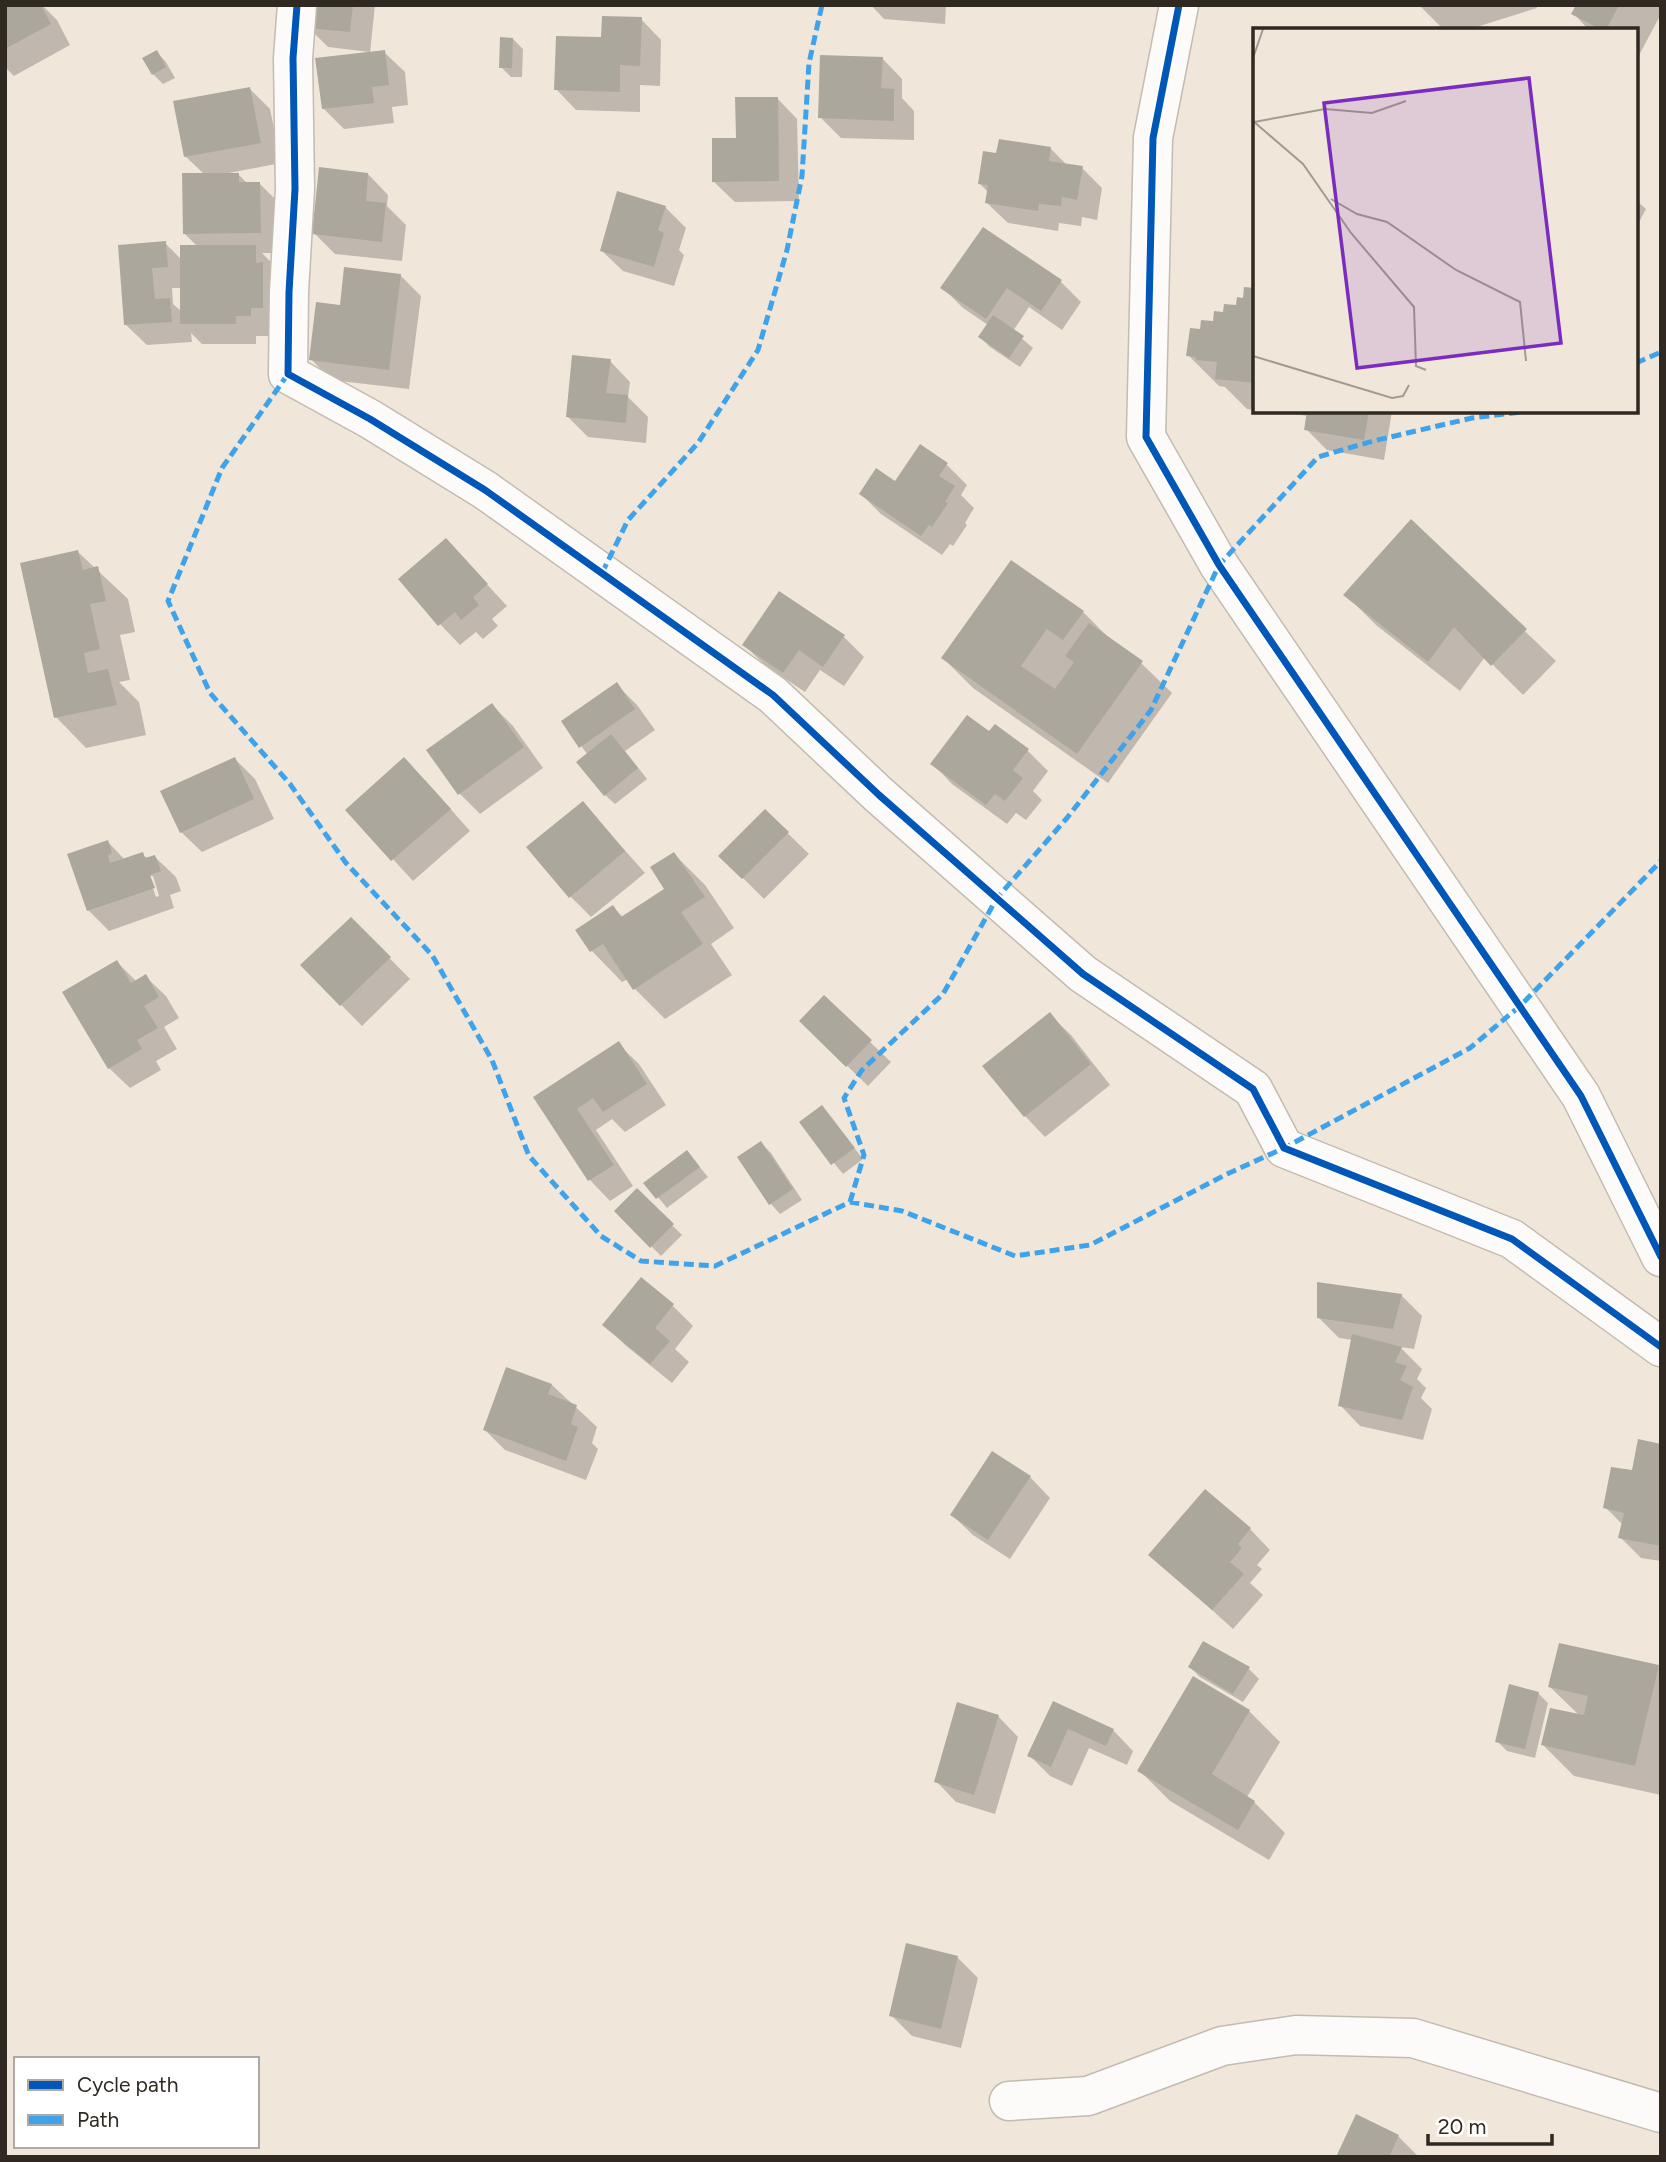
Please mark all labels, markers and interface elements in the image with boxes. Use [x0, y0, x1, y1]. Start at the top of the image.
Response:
inset map [1253, 28, 1638, 413]
legend [14, 2057, 259, 2148]
text: Cycle path [77, 2072, 178, 2097]
scale bar [1428, 2102, 1552, 2146]
text: Path [77, 2107, 119, 2132]
text: 20 m [1438, 2114, 1486, 2139]

